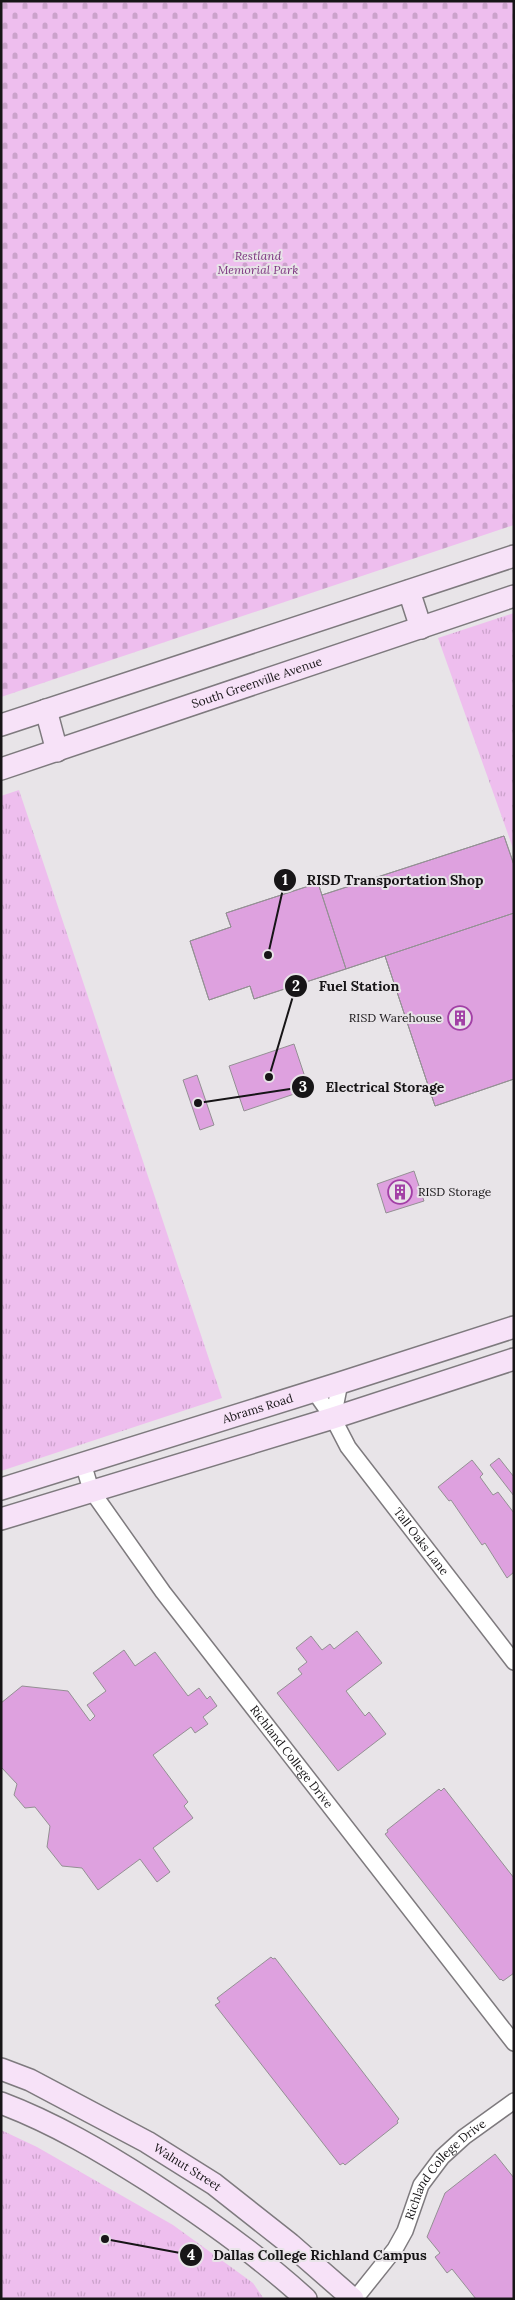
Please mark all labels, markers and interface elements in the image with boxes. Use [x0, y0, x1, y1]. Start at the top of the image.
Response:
park label: Restland Memorial Park [218, 248, 298, 277]
street label: South Greenville Avenue [189, 653, 324, 711]
callout: RISD Transportation Shop [272, 866, 494, 895]
text: 1 [282, 870, 288, 889]
text: RISD Transportation Shop [307, 871, 483, 889]
callout: Fuel Station [283, 971, 409, 1000]
text: 2 [292, 976, 300, 995]
text: Fuel Station [319, 977, 399, 995]
building icon: RISD Warehouse [447, 1005, 473, 1031]
place label: RISD Warehouse [349, 1010, 442, 1025]
callout: Electrical Storage [291, 1072, 455, 1101]
text: 3 [299, 1077, 307, 1096]
text: Electrical Storage [326, 1078, 445, 1096]
building icon: RISD Storage [387, 1179, 413, 1205]
place label: RISD Storage [418, 1184, 492, 1199]
street label: Abrams Road [219, 1390, 295, 1427]
street label: Tall Oaks Lane [391, 1504, 452, 1578]
street label: Richland College Drive [247, 1702, 337, 1811]
street label: Richland College Drive [401, 2116, 489, 2222]
street label: Walnut Street [151, 2140, 225, 2194]
callout: Dallas College Richland Campus [178, 2240, 437, 2269]
text: 4 [187, 2245, 195, 2264]
text: Dallas College Richland Campus [213, 2246, 427, 2264]

